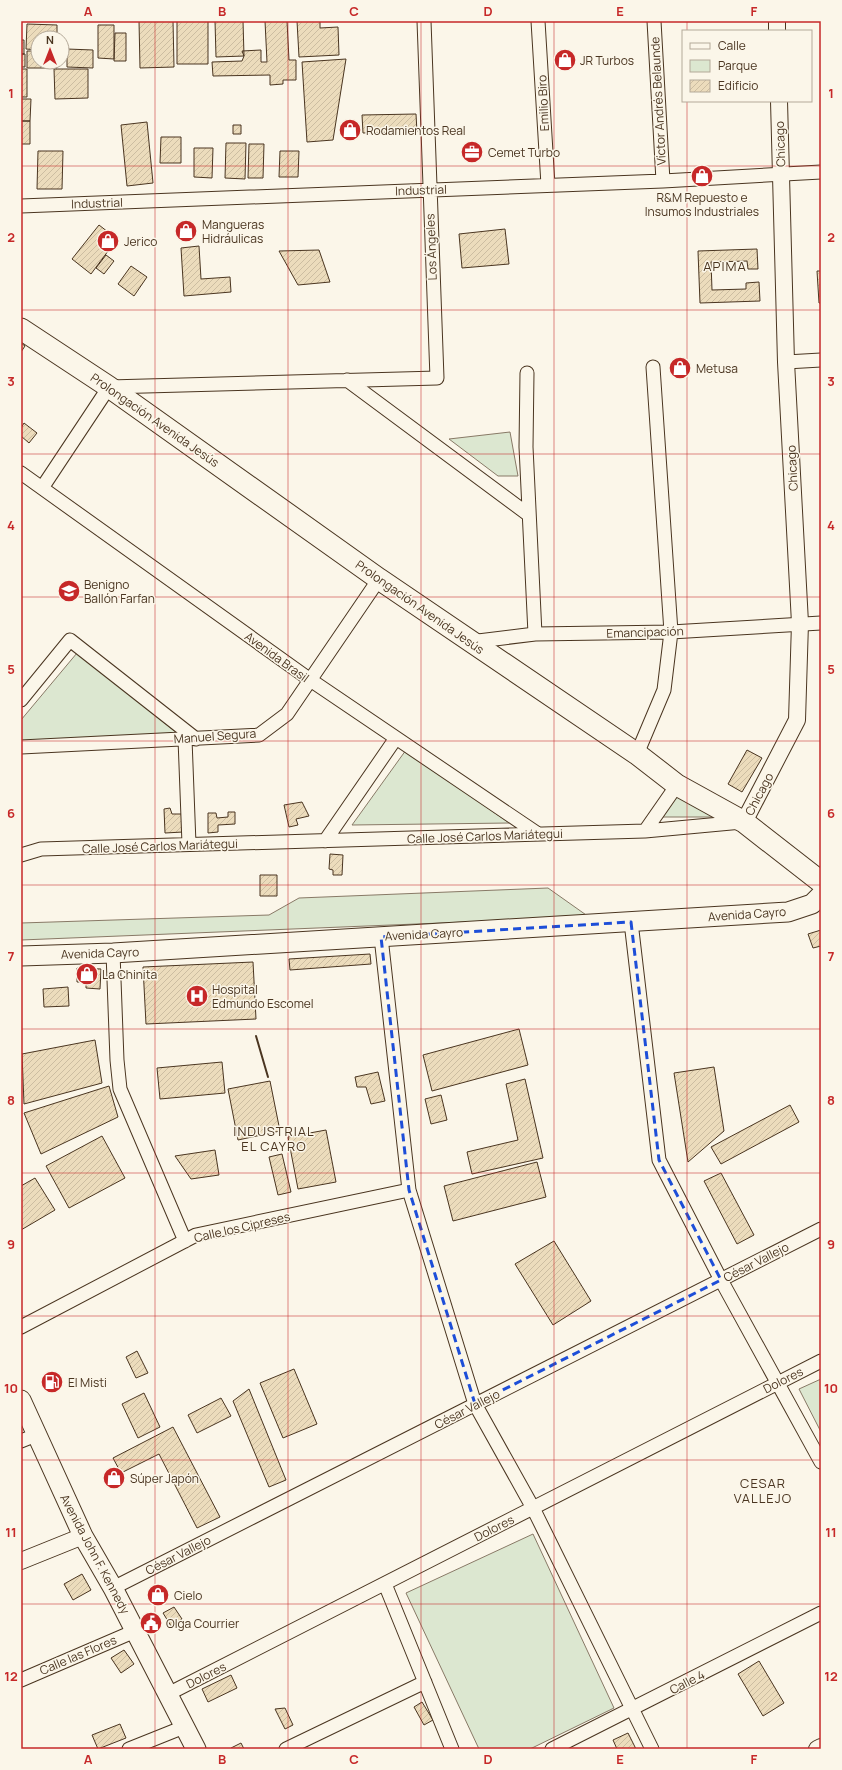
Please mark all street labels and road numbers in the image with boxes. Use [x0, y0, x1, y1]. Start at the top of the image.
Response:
street label: Víctor Andrés Belaunde [646, 36, 670, 166]
street label: Emilio Biro [533, 74, 553, 132]
street label: Chicago [771, 121, 789, 167]
street label: Industrial [395, 181, 447, 199]
street label: Industrial [71, 194, 123, 212]
street label: Los Ángeles [421, 213, 441, 281]
street label: Prolongación Avenida Jesús [87, 369, 223, 471]
street label: Chicago [782, 445, 802, 491]
street label: Prolongación Avenida Jesús [352, 556, 488, 658]
street label: Emancipación [606, 622, 684, 642]
street label: Avenida Brasil [241, 628, 313, 686]
street label: Manuel Segura [173, 725, 257, 747]
street label: Chicago [741, 770, 777, 818]
street label: Calle José Carlos Mariátegui [407, 825, 563, 847]
street label: Calle José Carlos Mariátegui [82, 835, 238, 857]
street label: Avenida Cayro [707, 903, 787, 925]
street label: Avenida Cayro [384, 923, 464, 945]
street label: Avenida Cayro [61, 943, 139, 963]
street label: Calle los Cipreses [192, 1208, 292, 1246]
street label: César Vallejo [720, 1238, 792, 1286]
street label: Dolores [760, 1363, 806, 1397]
street label: César Vallejo [431, 1385, 503, 1433]
street label: Avenida John F. Kennedy [56, 1491, 134, 1618]
street label: Dolores [471, 1511, 517, 1545]
street label: César Vallejo [142, 1531, 214, 1579]
street label: Calle las Flores [37, 1631, 119, 1679]
street label: Dolores [183, 1658, 229, 1692]
street label: Calle 4 [666, 1666, 708, 1698]

